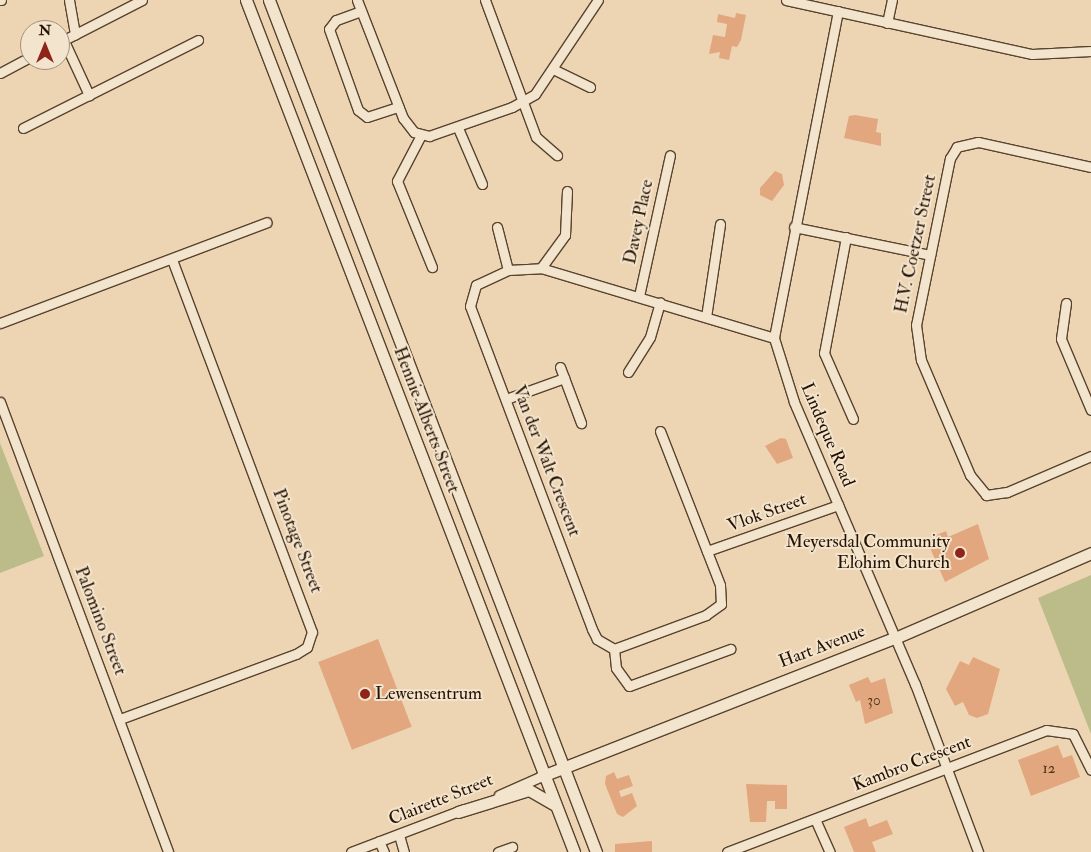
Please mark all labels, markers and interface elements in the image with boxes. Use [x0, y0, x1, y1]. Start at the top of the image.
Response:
north arrow [20, 20, 70, 70]
text: N [39, 22, 51, 39]
street label: H.V. Coetzer Street [891, 173, 941, 315]
street label: Davey Place [620, 178, 658, 266]
street label: Hennie Alberts Street [388, 344, 464, 496]
street label: Lindeque Road [795, 380, 859, 490]
street label: Van der Walt Crescent [507, 382, 585, 540]
street label: Pinotage Street [267, 486, 327, 596]
street label: Vlok Street [725, 489, 809, 537]
place label: Meyersdal Community Elohim Church [786, 532, 950, 574]
marker: Meyersdal Community Elohim Church [954, 547, 966, 559]
street label: Palomino Street [69, 564, 131, 678]
street label: Hart Avenue [776, 621, 868, 673]
place label: Lewensentrum [375, 683, 482, 705]
marker: Lewensentrum [359, 688, 371, 700]
house number: 30 [867, 692, 881, 710]
street label: Kambro Crescent [850, 732, 974, 796]
house number: 12 [1043, 760, 1055, 778]
street label: Clairette Street [386, 769, 496, 831]

